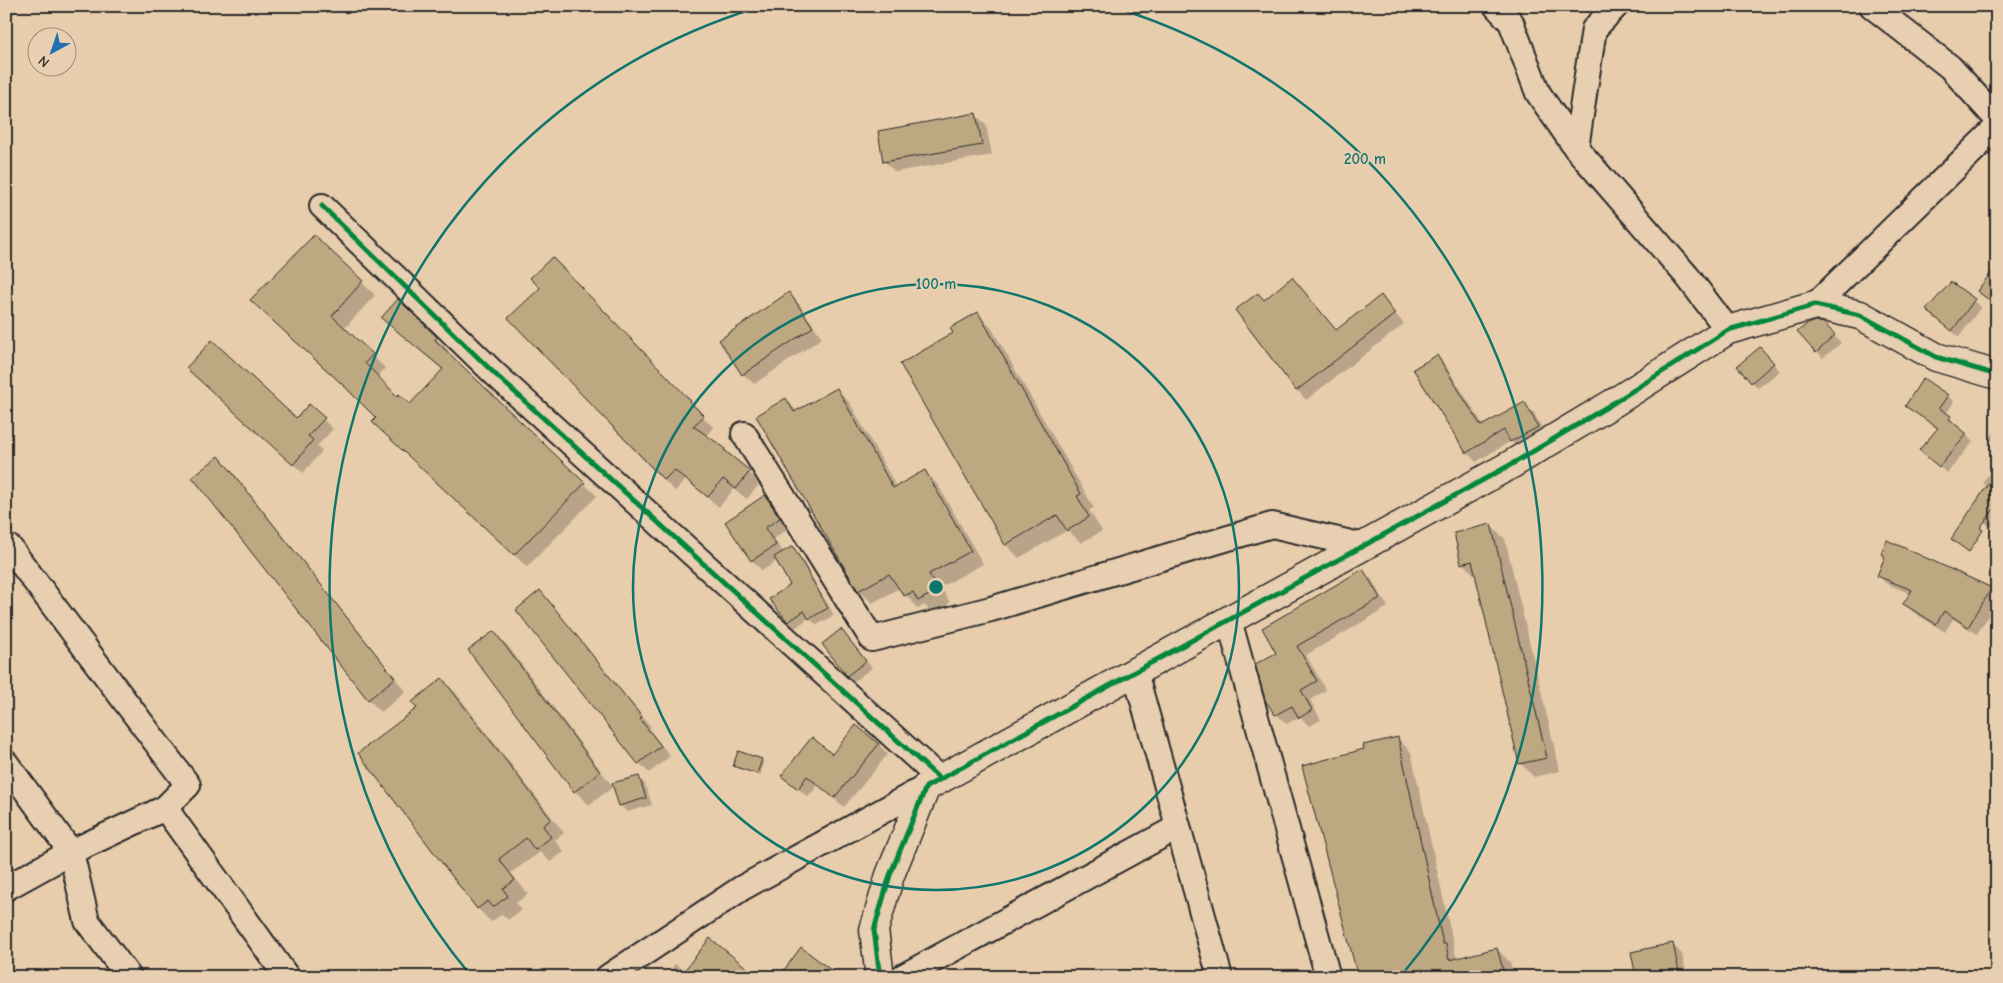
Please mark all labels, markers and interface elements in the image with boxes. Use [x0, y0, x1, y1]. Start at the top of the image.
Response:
north arrow [28, 28, 78, 78]
text: N [35, 52, 53, 71]
text: 200 m [1344, 150, 1386, 168]
text: 100 m [916, 275, 956, 293]
centre of rings [927, 578, 945, 596]

